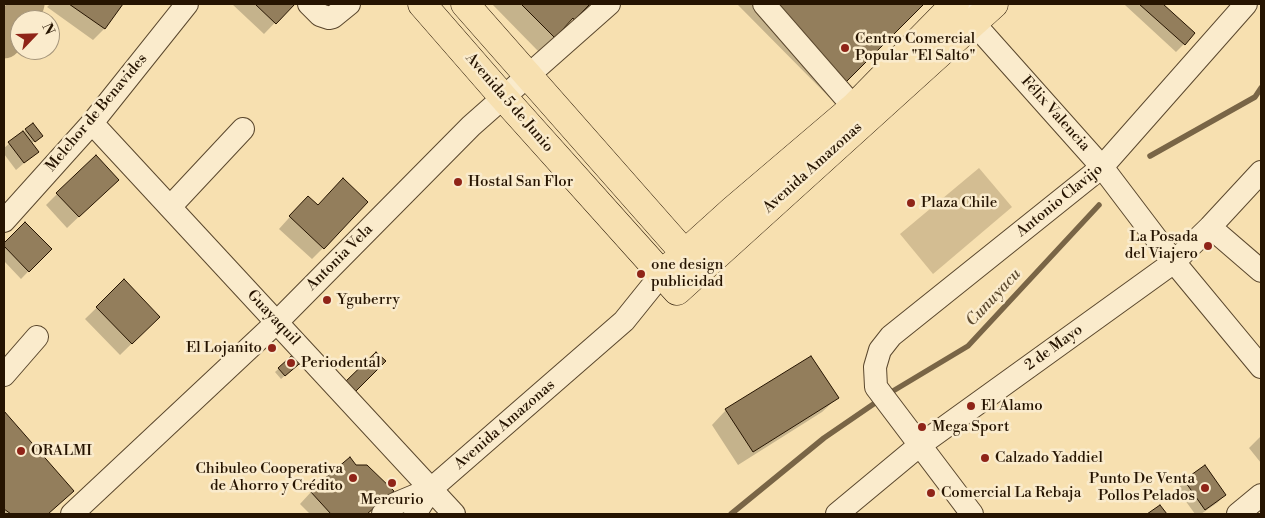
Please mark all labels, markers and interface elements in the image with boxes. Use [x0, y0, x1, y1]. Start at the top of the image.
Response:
north arrow [10, 10, 60, 60]
text: N [37, 21, 58, 38]
place label: Centro Comercial Popular "El Salto" [855, 30, 975, 65]
marker: Centro Comercial Popular "El Salto" [839, 42, 851, 54]
street label: Melchor de Benavides [42, 50, 152, 176]
street label: Avenida 5 de Junio [461, 50, 557, 156]
street label: Félix Valencia [1017, 73, 1093, 155]
street label: Avenida Amazonas [760, 119, 866, 217]
street label: Antonio Clavijo [1013, 161, 1107, 241]
place label: Hostal San Flor [468, 173, 573, 191]
marker: Hostal San Flor [452, 176, 464, 188]
place label: Plaza Chile [921, 194, 997, 212]
marker: Plaza Chile [905, 197, 917, 209]
street label: Antonia Vela [303, 221, 377, 295]
place label: La Posada del Viajero [1125, 228, 1198, 263]
marker: La Posada del Viajero [1202, 240, 1214, 252]
place label: one design publicidad [651, 256, 723, 291]
water label: Cunuyacu [963, 265, 1025, 331]
marker: one design publicidad [635, 268, 647, 280]
street label: Guayaquil [243, 287, 303, 349]
place label: Yguberry [337, 291, 400, 309]
marker: Yguberry [321, 294, 333, 306]
street label: 2 de Mayo [1022, 321, 1086, 375]
place label: El Lojanito [186, 339, 262, 357]
marker: El Lojanito [266, 342, 278, 354]
place label: Periodental [301, 354, 381, 372]
marker: Periodental [285, 357, 297, 369]
street label: Avenida Amazonas [451, 376, 559, 474]
place label: El Alamo [981, 397, 1043, 415]
marker: El Alamo [965, 400, 977, 412]
place label: Mega Sport [932, 418, 1009, 436]
marker: Mega Sport [916, 421, 928, 433]
place label: ORALMI [31, 442, 92, 460]
marker: ORALMI [15, 445, 27, 457]
place label: Calzado Yaddiel [995, 449, 1103, 467]
marker: Calzado Yaddiel [979, 452, 991, 464]
place label: Chibuleo Cooperativa de Ahorro y Crédito [195, 460, 343, 495]
place label: Punto De Venta Pollos Pelados [1089, 470, 1195, 505]
marker: Chibuleo Cooperativa de Ahorro y Crédito [347, 472, 359, 484]
marker: Mercurio [386, 477, 398, 489]
marker: Punto De Venta Pollos Pelados [1199, 482, 1211, 494]
place label: Comercial La Rebaja [941, 484, 1081, 502]
marker: Comercial La Rebaja [925, 487, 937, 499]
place label: Mercurio [360, 491, 424, 509]

